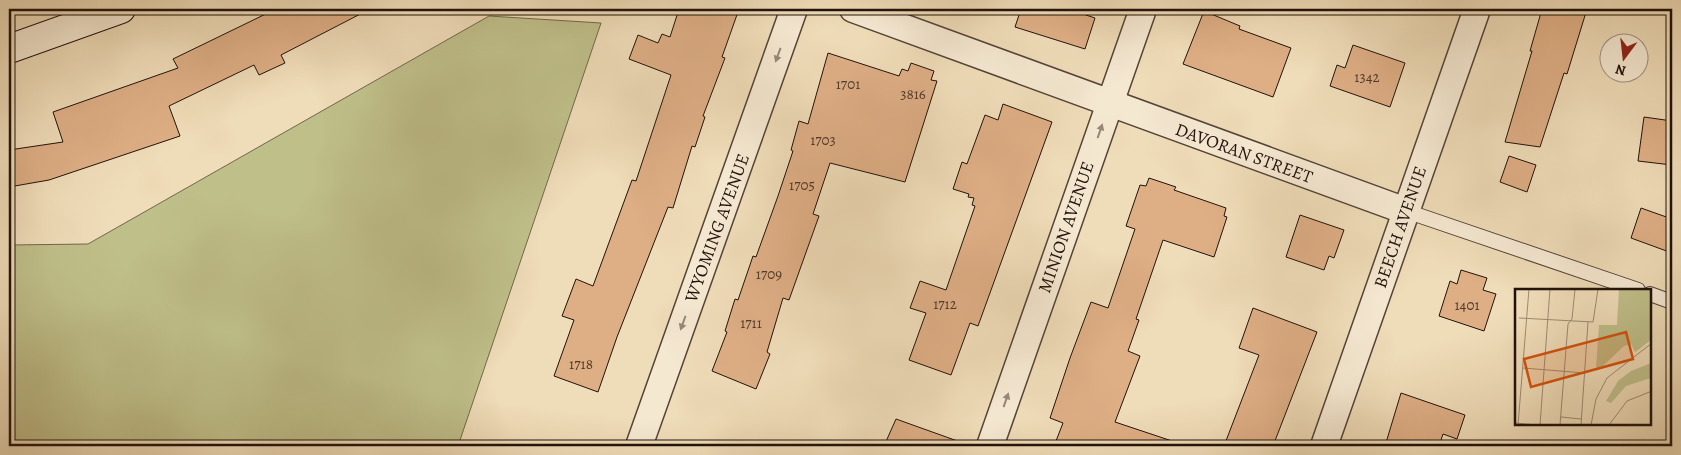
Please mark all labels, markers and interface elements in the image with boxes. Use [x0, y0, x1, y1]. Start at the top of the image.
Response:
north arrow [1598, 32, 1648, 82]
one-way arrow [774, 47, 781, 62]
text: N [1613, 60, 1628, 81]
house number: 1342 [1354, 67, 1380, 87]
house number: 1701 [836, 74, 860, 94]
house number: 3816 [900, 84, 926, 104]
street label: DAVORAN STREET [1172, 117, 1316, 189]
one-way arrow [1096, 123, 1104, 138]
house number: 1703 [810, 130, 836, 150]
street label: WYOMING AVENUE [679, 150, 755, 307]
street label: MINION AVENUE [1032, 158, 1100, 296]
street label: BEECH AVENUE [1368, 163, 1432, 291]
house number: 1705 [789, 175, 815, 195]
house number: 1709 [756, 264, 782, 284]
inset map [1515, 289, 1651, 425]
house number: 1712 [933, 294, 957, 314]
house number: 1401 [1454, 295, 1480, 315]
house number: 1711 [740, 313, 762, 333]
one-way arrow [679, 316, 687, 331]
house number: 1718 [569, 354, 593, 374]
one-way arrow [1002, 392, 1010, 407]

